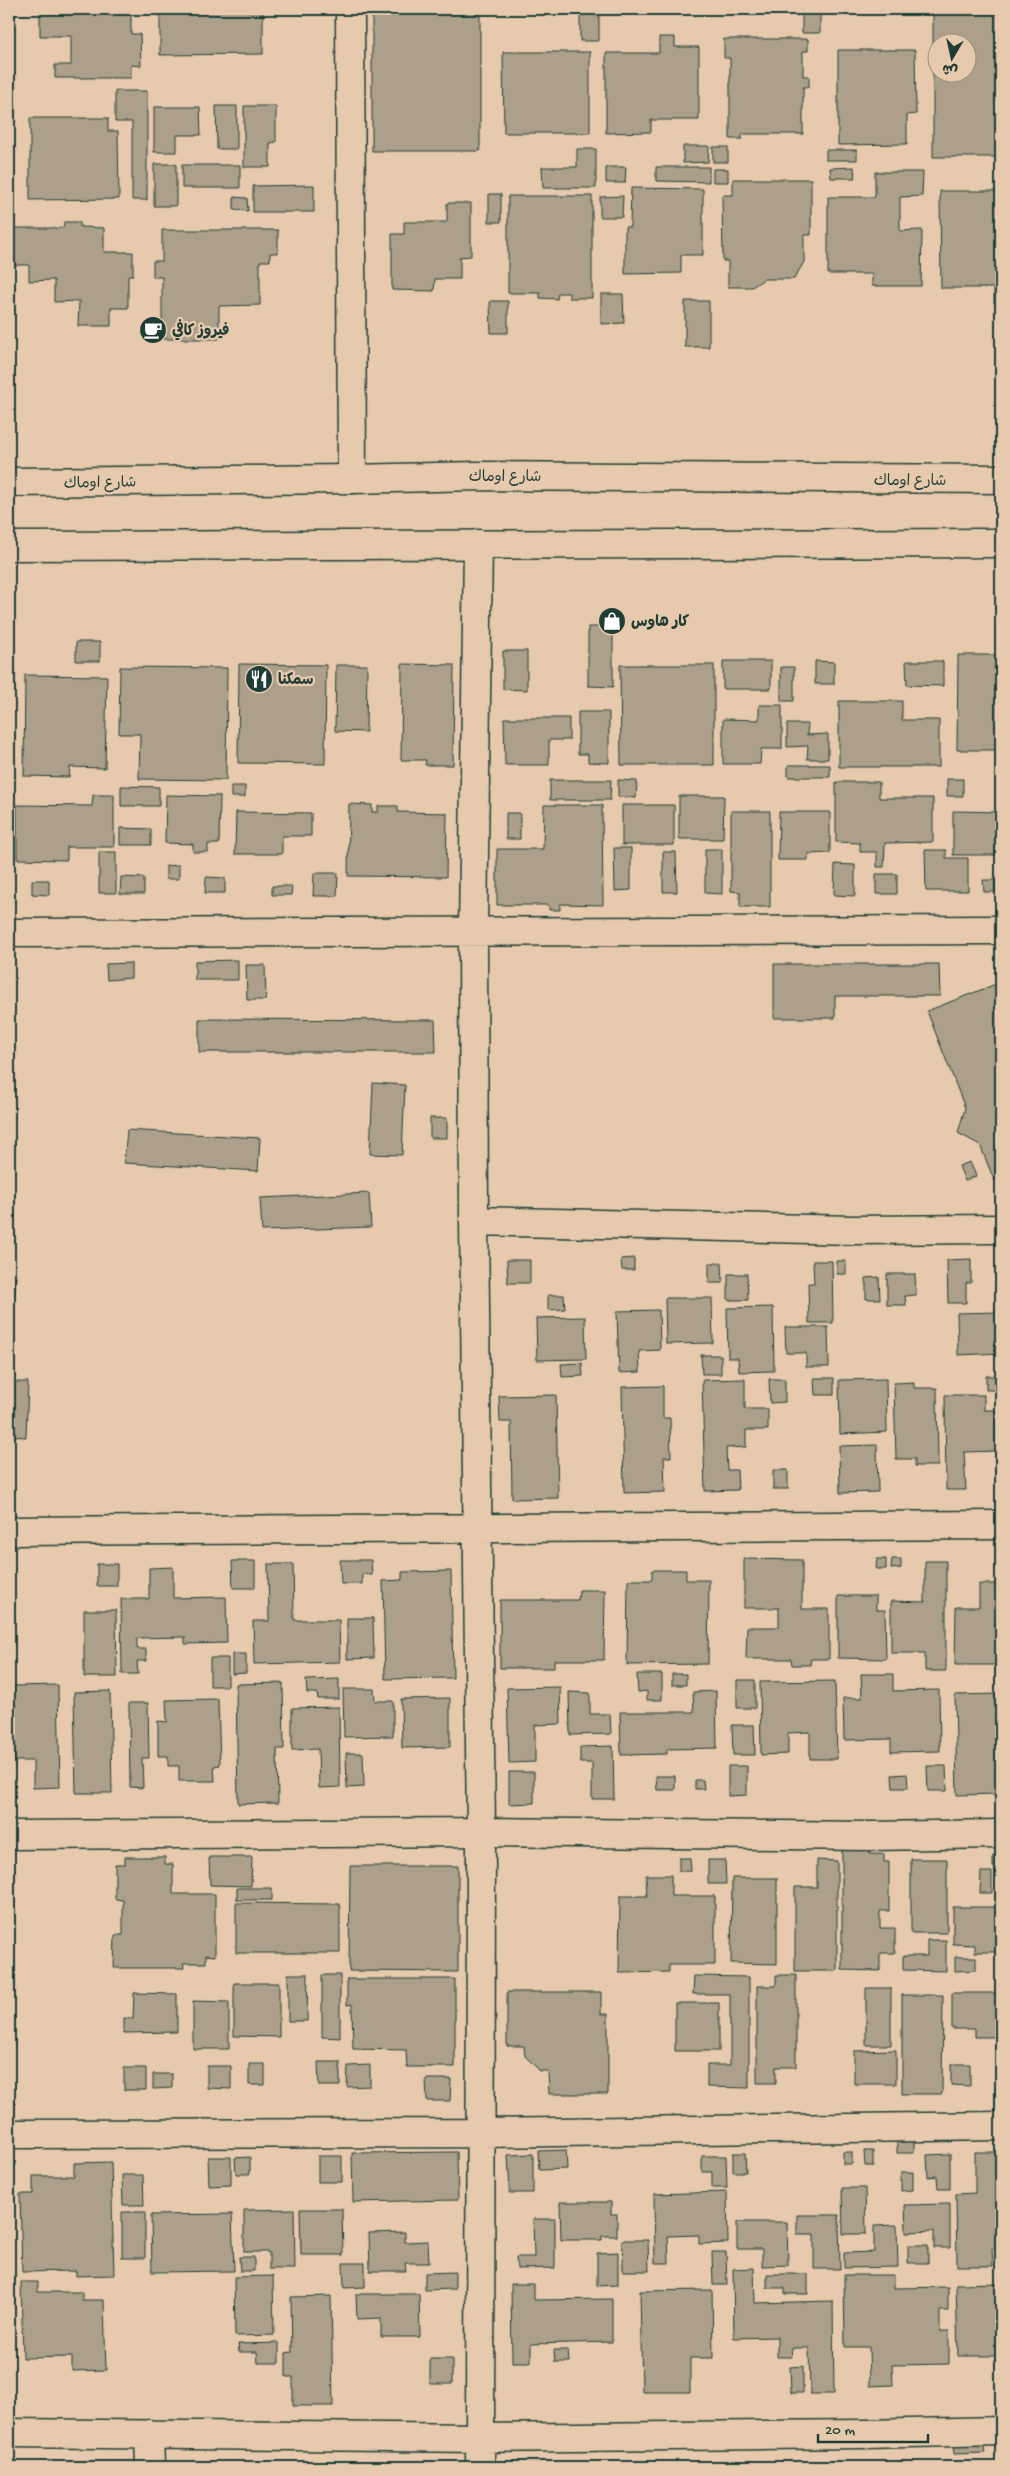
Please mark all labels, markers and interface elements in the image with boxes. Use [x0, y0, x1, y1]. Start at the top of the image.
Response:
north arrow [928, 32, 978, 82]
text: ش [941, 59, 959, 78]
cafe icon: فيروز كافي [138, 315, 168, 345]
place label: فيروز كافي [172, 319, 229, 341]
street label: شارع اوماك [469, 469, 541, 487]
street label: شارع اوماك [874, 473, 946, 491]
street label: شارع اوماك [64, 474, 136, 494]
shop icon: كار هاوس [597, 606, 627, 636]
place label: كار هاوس [631, 614, 689, 632]
restaurant icon: سمكنا [244, 664, 274, 694]
place label: سمكنا [278, 672, 314, 690]
scale bar [818, 2411, 928, 2443]
text: 20 m [825, 2422, 855, 2440]

